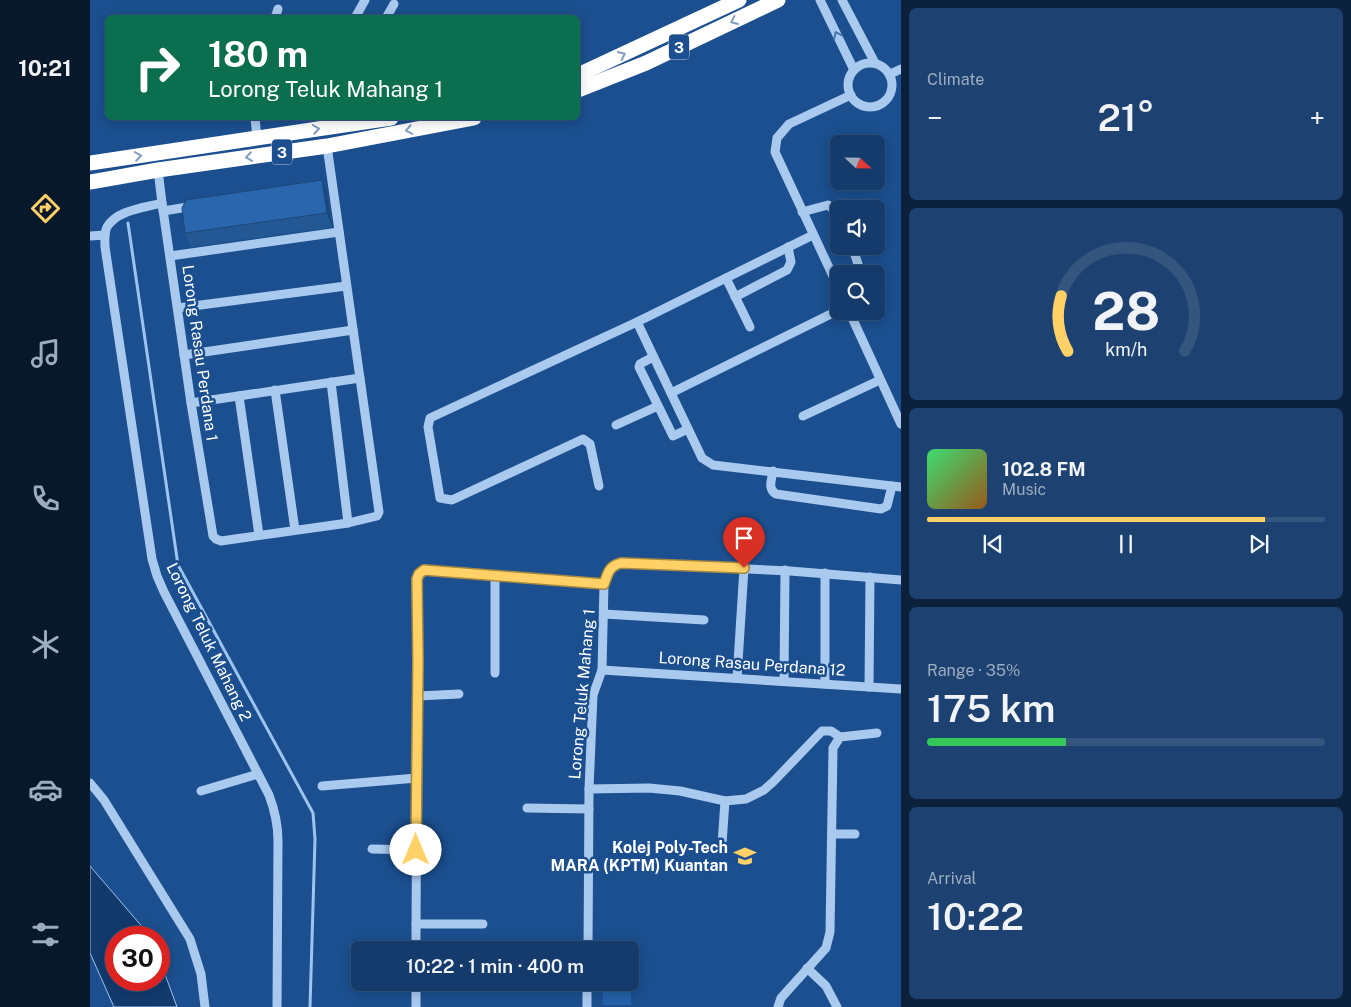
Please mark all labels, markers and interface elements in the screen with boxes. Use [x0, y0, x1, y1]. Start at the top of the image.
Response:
one-way arrow [730, 15, 739, 25]
one-way arrow [832, 31, 843, 40]
text: 180 m [208, 34, 308, 75]
road number: 3 [669, 34, 689, 60]
icon: right [125, 35, 190, 100]
one-way arrow [617, 51, 626, 61]
text: 10:21 [18, 55, 72, 81]
text: Climate [927, 70, 984, 89]
text: Lorong Teluk Mahang 1 [208, 76, 443, 102]
text: 21° [1097, 95, 1155, 140]
text: − [927, 101, 943, 134]
text: + [1309, 101, 1325, 134]
one-way arrow [313, 124, 321, 135]
one-way arrow [405, 124, 413, 135]
north arrow [830, 135, 885, 190]
map controls [830, 135, 885, 320]
road number: 3 [272, 140, 292, 164]
one-way arrow [134, 151, 143, 161]
one-way arrow [244, 151, 252, 162]
icon: directions [28, 191, 63, 226]
button: sound [830, 200, 885, 255]
street label: Lorong Rasau Perdana 1 [178, 264, 222, 442]
button: search [830, 265, 885, 320]
text: 28 [1092, 281, 1160, 342]
icon: music [28, 336, 63, 371]
text: km/h [1105, 339, 1147, 360]
text: 102.8 FM [1002, 458, 1086, 480]
text: Music [1002, 480, 1046, 499]
icon: phone [28, 481, 63, 516]
pin [723, 517, 765, 568]
icon: arrive [730, 524, 758, 552]
icon: previous [979, 530, 1007, 558]
icon: pause [1112, 530, 1140, 558]
icon: next [1245, 530, 1273, 558]
street label: Lorong Teluk Mahang 2 [162, 560, 256, 724]
street label: Lorong Teluk Mahang 1 [565, 608, 599, 780]
icon: climate [28, 627, 63, 662]
street label: Lorong Rasau Perdana 12 [658, 648, 846, 680]
text: Range · 35% [927, 661, 1021, 680]
text: 175 km [927, 686, 1055, 731]
icon: car [28, 772, 63, 807]
position arrow [389, 823, 441, 875]
place label: Kolej Poly-Tech MARA (KPTM) Kuantan [551, 838, 728, 875]
school or university icon: Kolej Poly-Tech MARA (KPTM) Kuantan [732, 843, 758, 869]
text: Arrival [927, 869, 976, 888]
text: 10:22 [927, 894, 1024, 939]
icon: filters [28, 917, 63, 952]
speed limit sign: 30 [105, 926, 170, 991]
text: 10:22 · 1 min · 400 m [406, 955, 584, 977]

